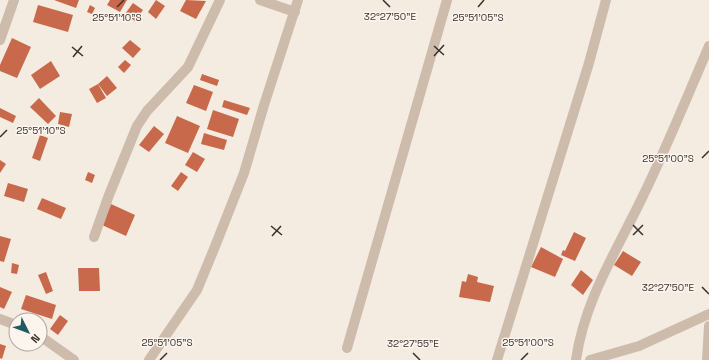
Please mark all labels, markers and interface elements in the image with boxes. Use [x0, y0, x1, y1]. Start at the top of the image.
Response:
text: 32°27'50"E [364, 10, 416, 23]
text: 25°51'10"S [92, 11, 142, 24]
text: 25°51'05"S [452, 11, 504, 24]
text: 25°51'10"S [16, 124, 66, 137]
text: 25°51'00"S [642, 152, 694, 165]
text: 32°27'50"E [642, 281, 694, 294]
north arrow [8, 312, 48, 352]
text: N [28, 331, 43, 346]
text: 25°51'05"S [141, 336, 193, 349]
text: 25°51'00"S [502, 336, 554, 349]
text: 32°27'55"E [387, 337, 439, 350]

